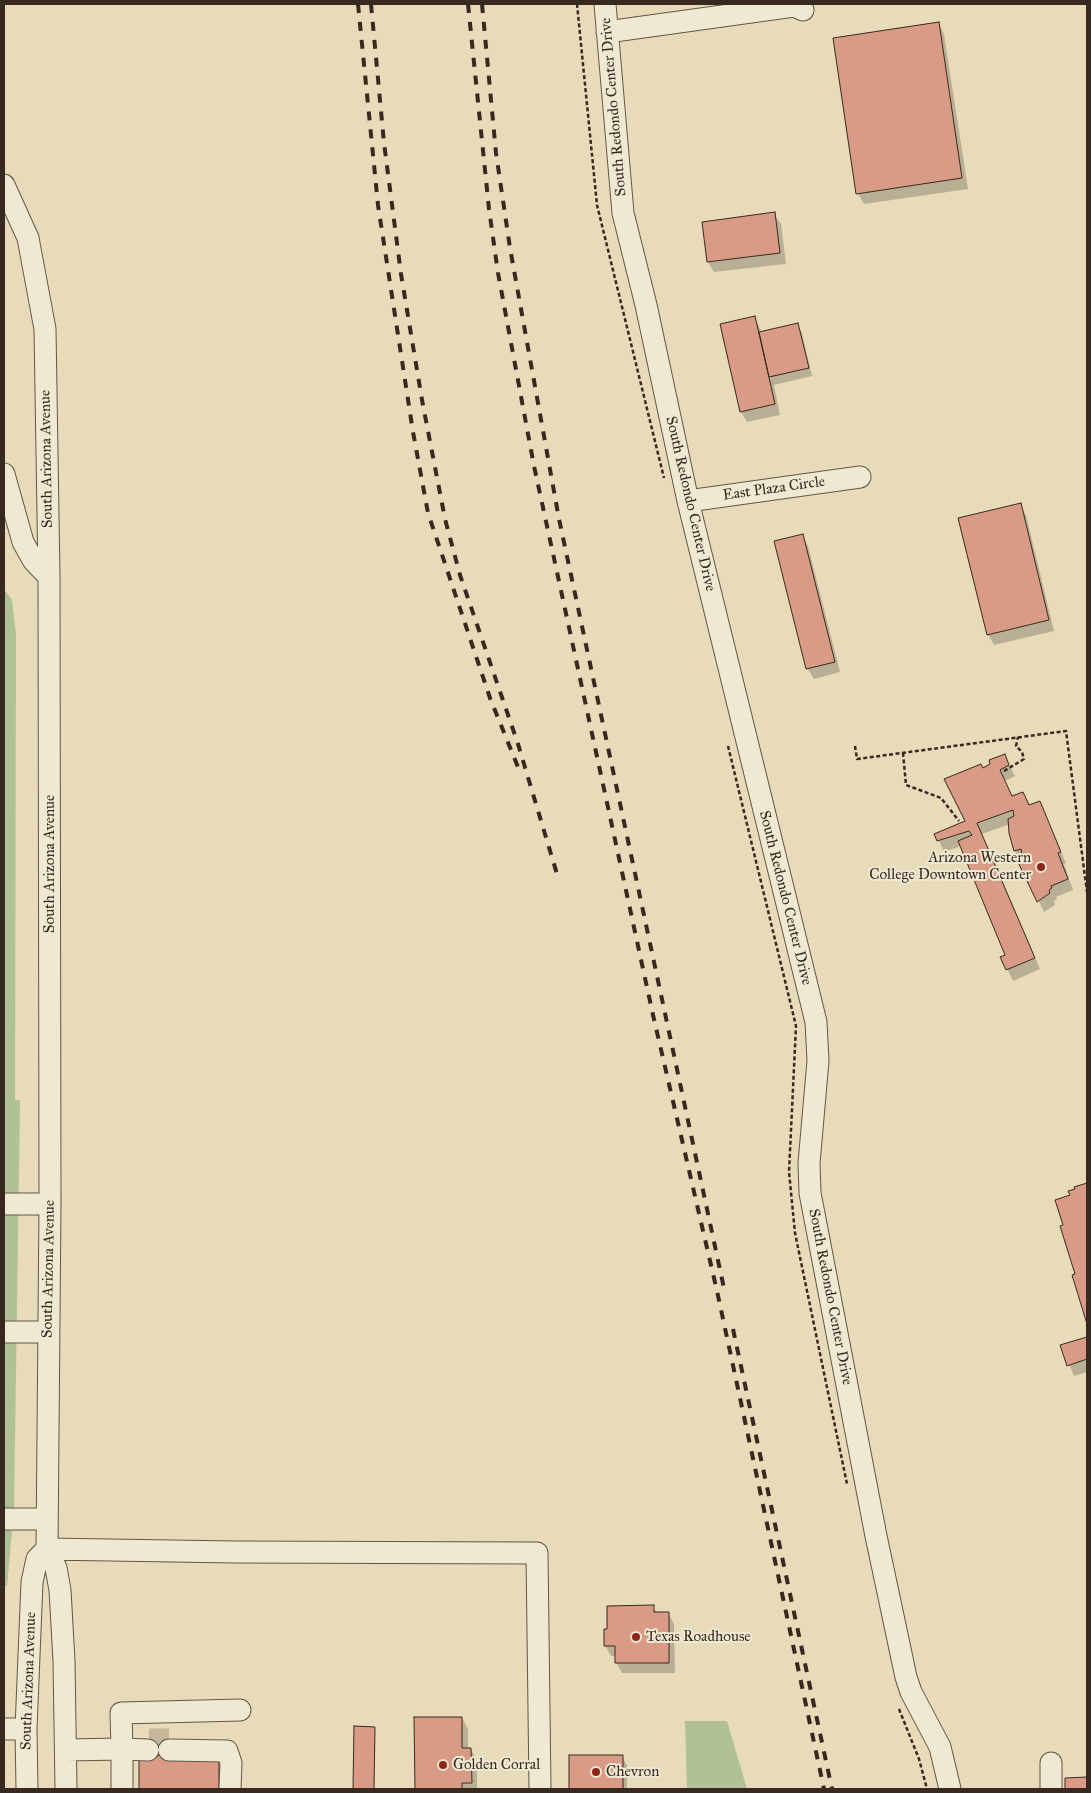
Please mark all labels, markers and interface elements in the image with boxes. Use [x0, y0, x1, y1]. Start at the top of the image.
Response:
street label: South Redondo Center Drive [597, 17, 631, 197]
street label: South Arizona Avenue [37, 390, 57, 528]
street label: South Redondo Center Drive [661, 415, 719, 593]
street label: East Plaza Circle [722, 473, 826, 505]
street label: South Arizona Avenue [41, 795, 59, 933]
street label: South Redondo Center Drive [755, 809, 815, 987]
place label: Arizona Western College Downtown Center [869, 849, 1031, 884]
marker: Arizona Western College Downtown Center [1035, 861, 1047, 873]
street label: South Arizona Avenue [39, 1200, 59, 1338]
street label: South Redondo Center Drive [804, 1207, 856, 1387]
street label: South Arizona Avenue [18, 1612, 40, 1750]
place label: Texas Roadhouse [646, 1628, 751, 1646]
marker: Texas Roadhouse [630, 1631, 642, 1643]
place label: Golden Corral [453, 1756, 540, 1774]
marker: Golden Corral [437, 1759, 449, 1771]
place label: Chevron [606, 1763, 659, 1781]
marker: Chevron [590, 1766, 602, 1778]

